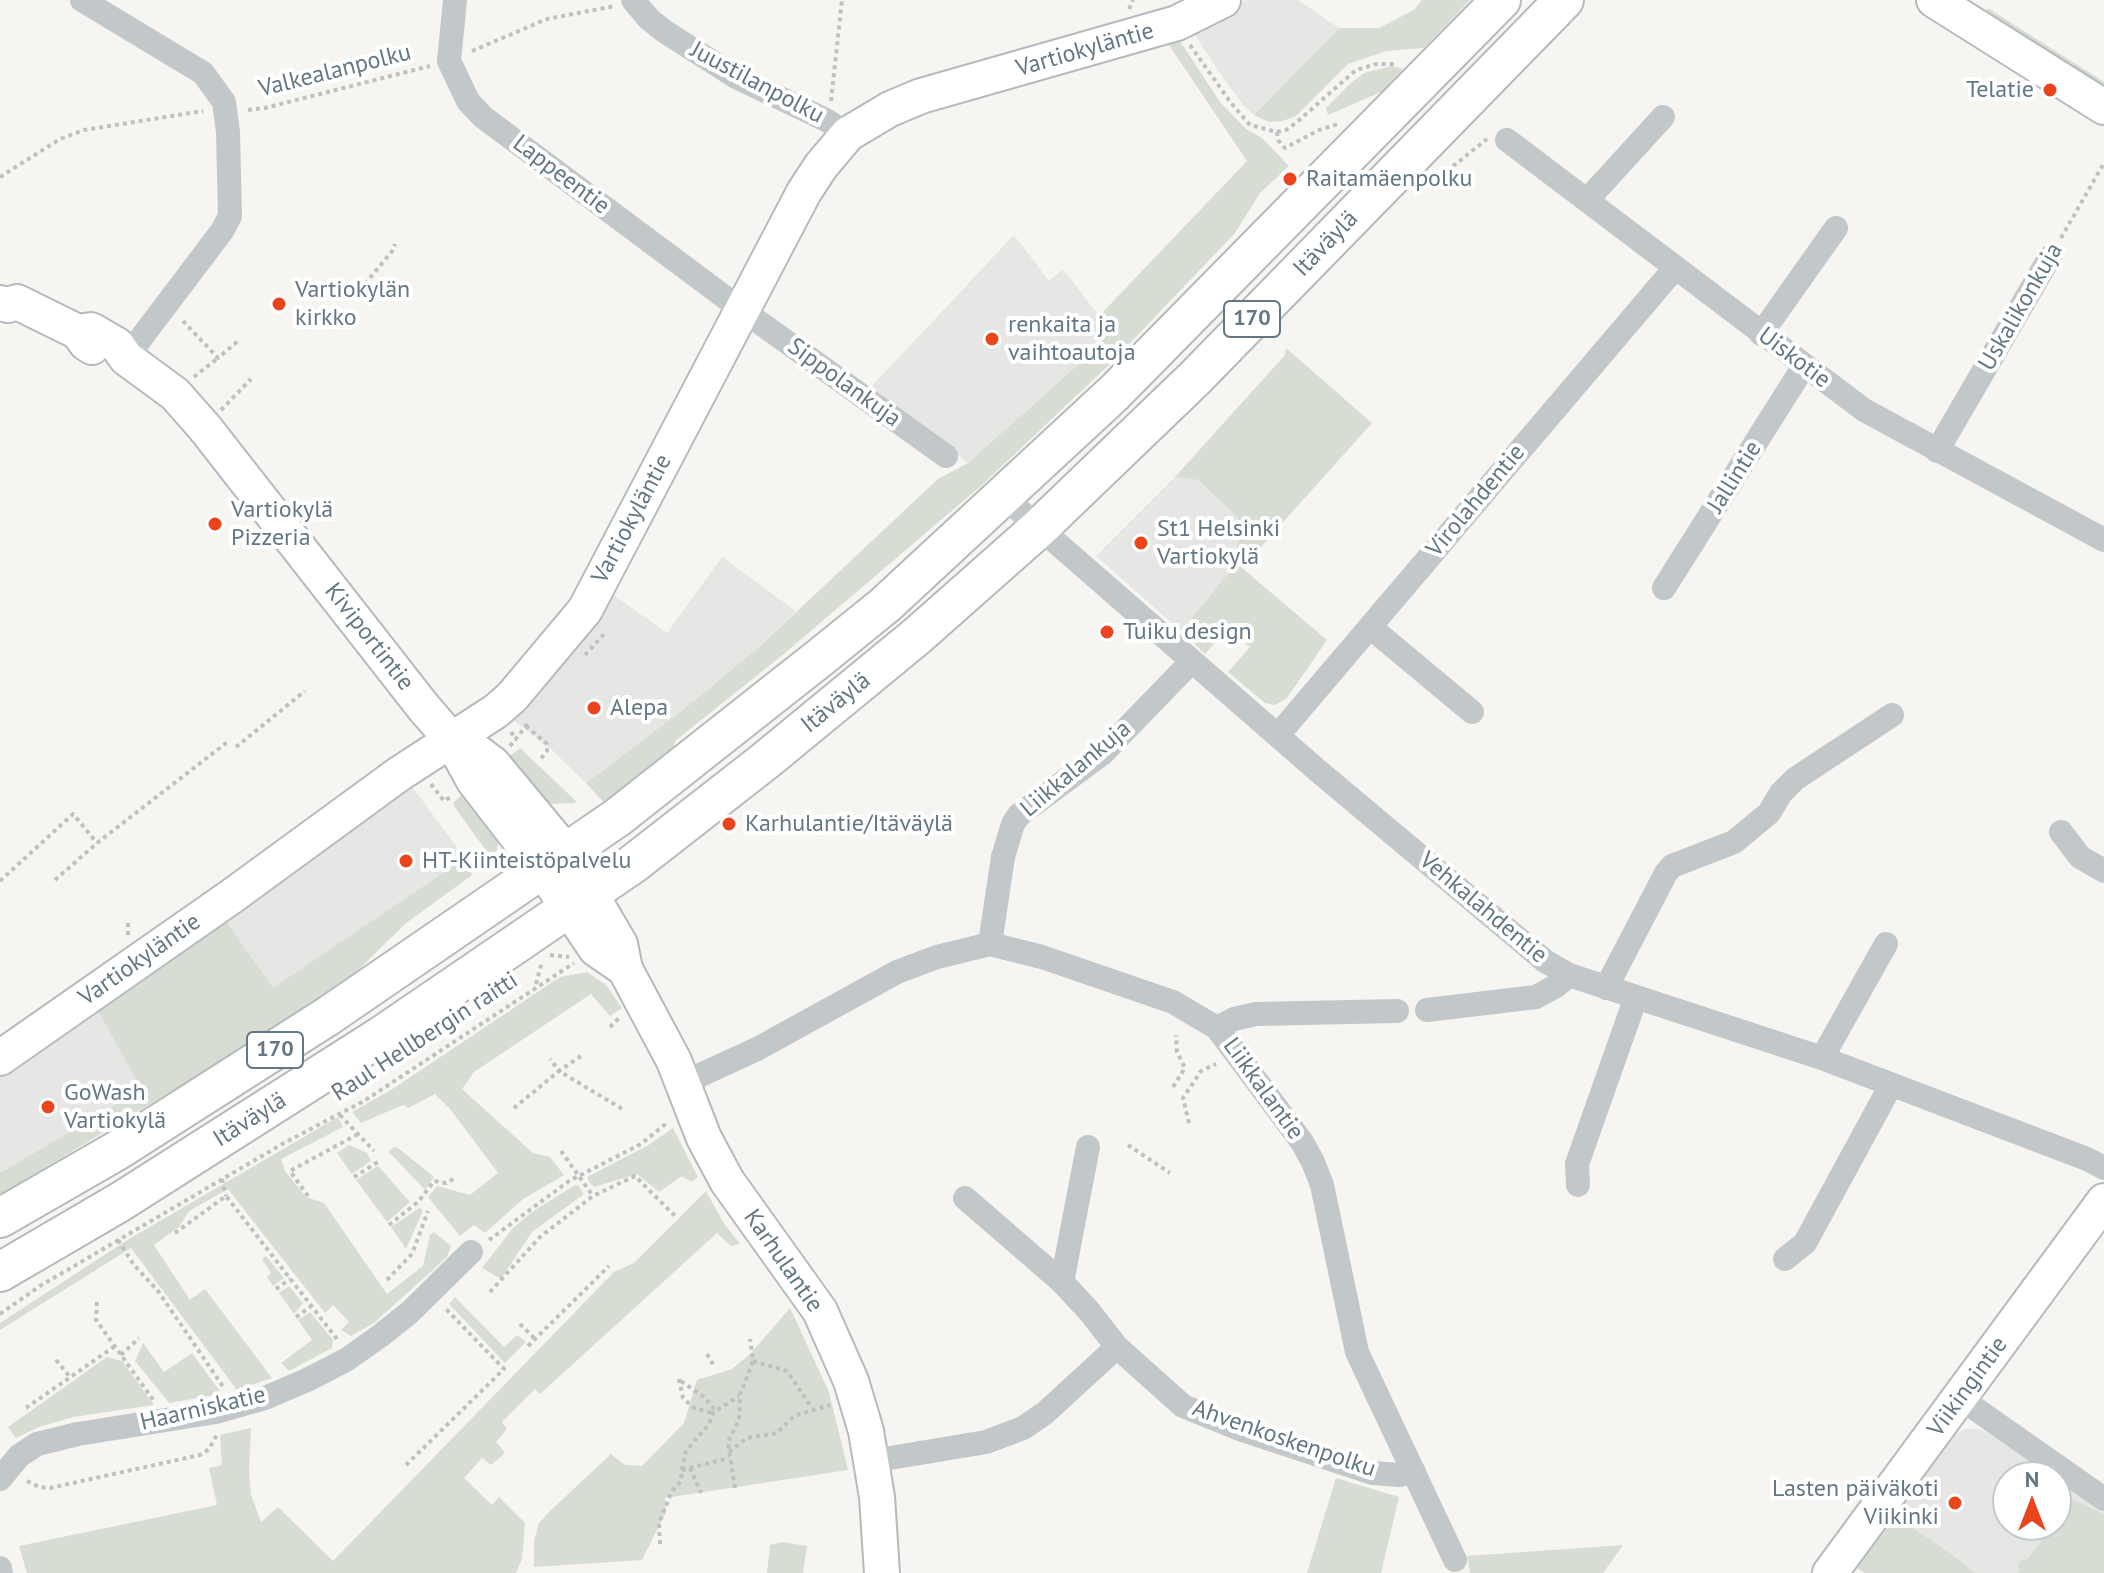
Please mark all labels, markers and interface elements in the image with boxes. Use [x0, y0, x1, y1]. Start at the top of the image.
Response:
street label: Vartiokyläntie [1013, 17, 1157, 83]
street label: Juustilanpolku [685, 36, 829, 130]
street label: Valkealanpolku [256, 38, 414, 104]
place label: Telatie [1966, 76, 2034, 104]
marker: Telatie [2041, 81, 2059, 99]
street label: Lappeentie [507, 129, 615, 221]
place label: Raitamäenpolku [1306, 165, 1472, 193]
marker: Raitamäenpolku [1281, 170, 1299, 188]
street label: Itäväylä [1288, 205, 1364, 283]
street label: Uskalikonkuja [1973, 238, 2069, 376]
place label: Vartiokylän kirkko [295, 276, 410, 332]
marker: Vartiokylän kirkko [270, 295, 288, 313]
road number: 170 [1224, 301, 1280, 337]
place label: renkaita ja vaihtoautoja [1008, 311, 1136, 367]
street label: Uiskotie [1752, 322, 1836, 394]
marker: renkaita ja vaihtoautoja [983, 330, 1001, 348]
street label: Sippolankuja [782, 332, 906, 434]
street label: Jallintie [1702, 436, 1768, 518]
street label: Virolahdentie [1421, 439, 1531, 563]
street label: Vartiokyläntie [586, 450, 678, 588]
place label: Vartiokylä Pizzeria [231, 496, 333, 552]
marker: Vartiokylä Pizzeria [206, 515, 224, 533]
place label: St1 Helsinki Vartiokylä [1157, 515, 1280, 571]
marker: St1 Helsinki Vartiokylä [1132, 534, 1150, 552]
street label: Kiviportintie [318, 578, 420, 696]
place label: Tuiku design [1123, 618, 1252, 646]
marker: Tuiku design [1098, 623, 1116, 641]
street label: Itäväylä [796, 666, 876, 740]
place label: Alepa [610, 694, 668, 722]
marker: Alepa [585, 699, 603, 717]
street label: Liikkalankuja [1015, 715, 1137, 823]
place label: Karhulantie/Itäväylä [745, 810, 953, 838]
marker: Karhulantie/Itäväylä [720, 815, 738, 833]
street label: Vehkalahdentie [1413, 846, 1553, 970]
place label: HT-Kiinteistöpalvelu [422, 847, 631, 875]
marker: HT-Kiinteistöpalvelu [397, 852, 415, 870]
street label: Vartiokyläntie [74, 907, 206, 1013]
street label: Raul Hellbergin raitti [327, 966, 523, 1108]
road number: 170 [247, 1032, 303, 1068]
street label: Liikkalantie [1216, 1032, 1310, 1146]
place label: GoWash Vartiokylä [64, 1079, 166, 1135]
street label: Itäväylä [208, 1086, 292, 1154]
marker: GoWash Vartiokylä [39, 1098, 57, 1116]
street label: Karhulantie [737, 1204, 829, 1318]
street label: Viikingintie [1922, 1331, 2014, 1443]
street label: Haarniskatie [137, 1381, 269, 1437]
street label: Ahvenkoskenpolku [1189, 1394, 1379, 1484]
north arrow [1992, 1461, 2072, 1541]
text: N [2025, 1465, 2039, 1493]
place label: Lasten päiväkoti Viikinki [1772, 1475, 1939, 1531]
marker: Lasten päiväkoti Viikinki [1946, 1494, 1964, 1512]

